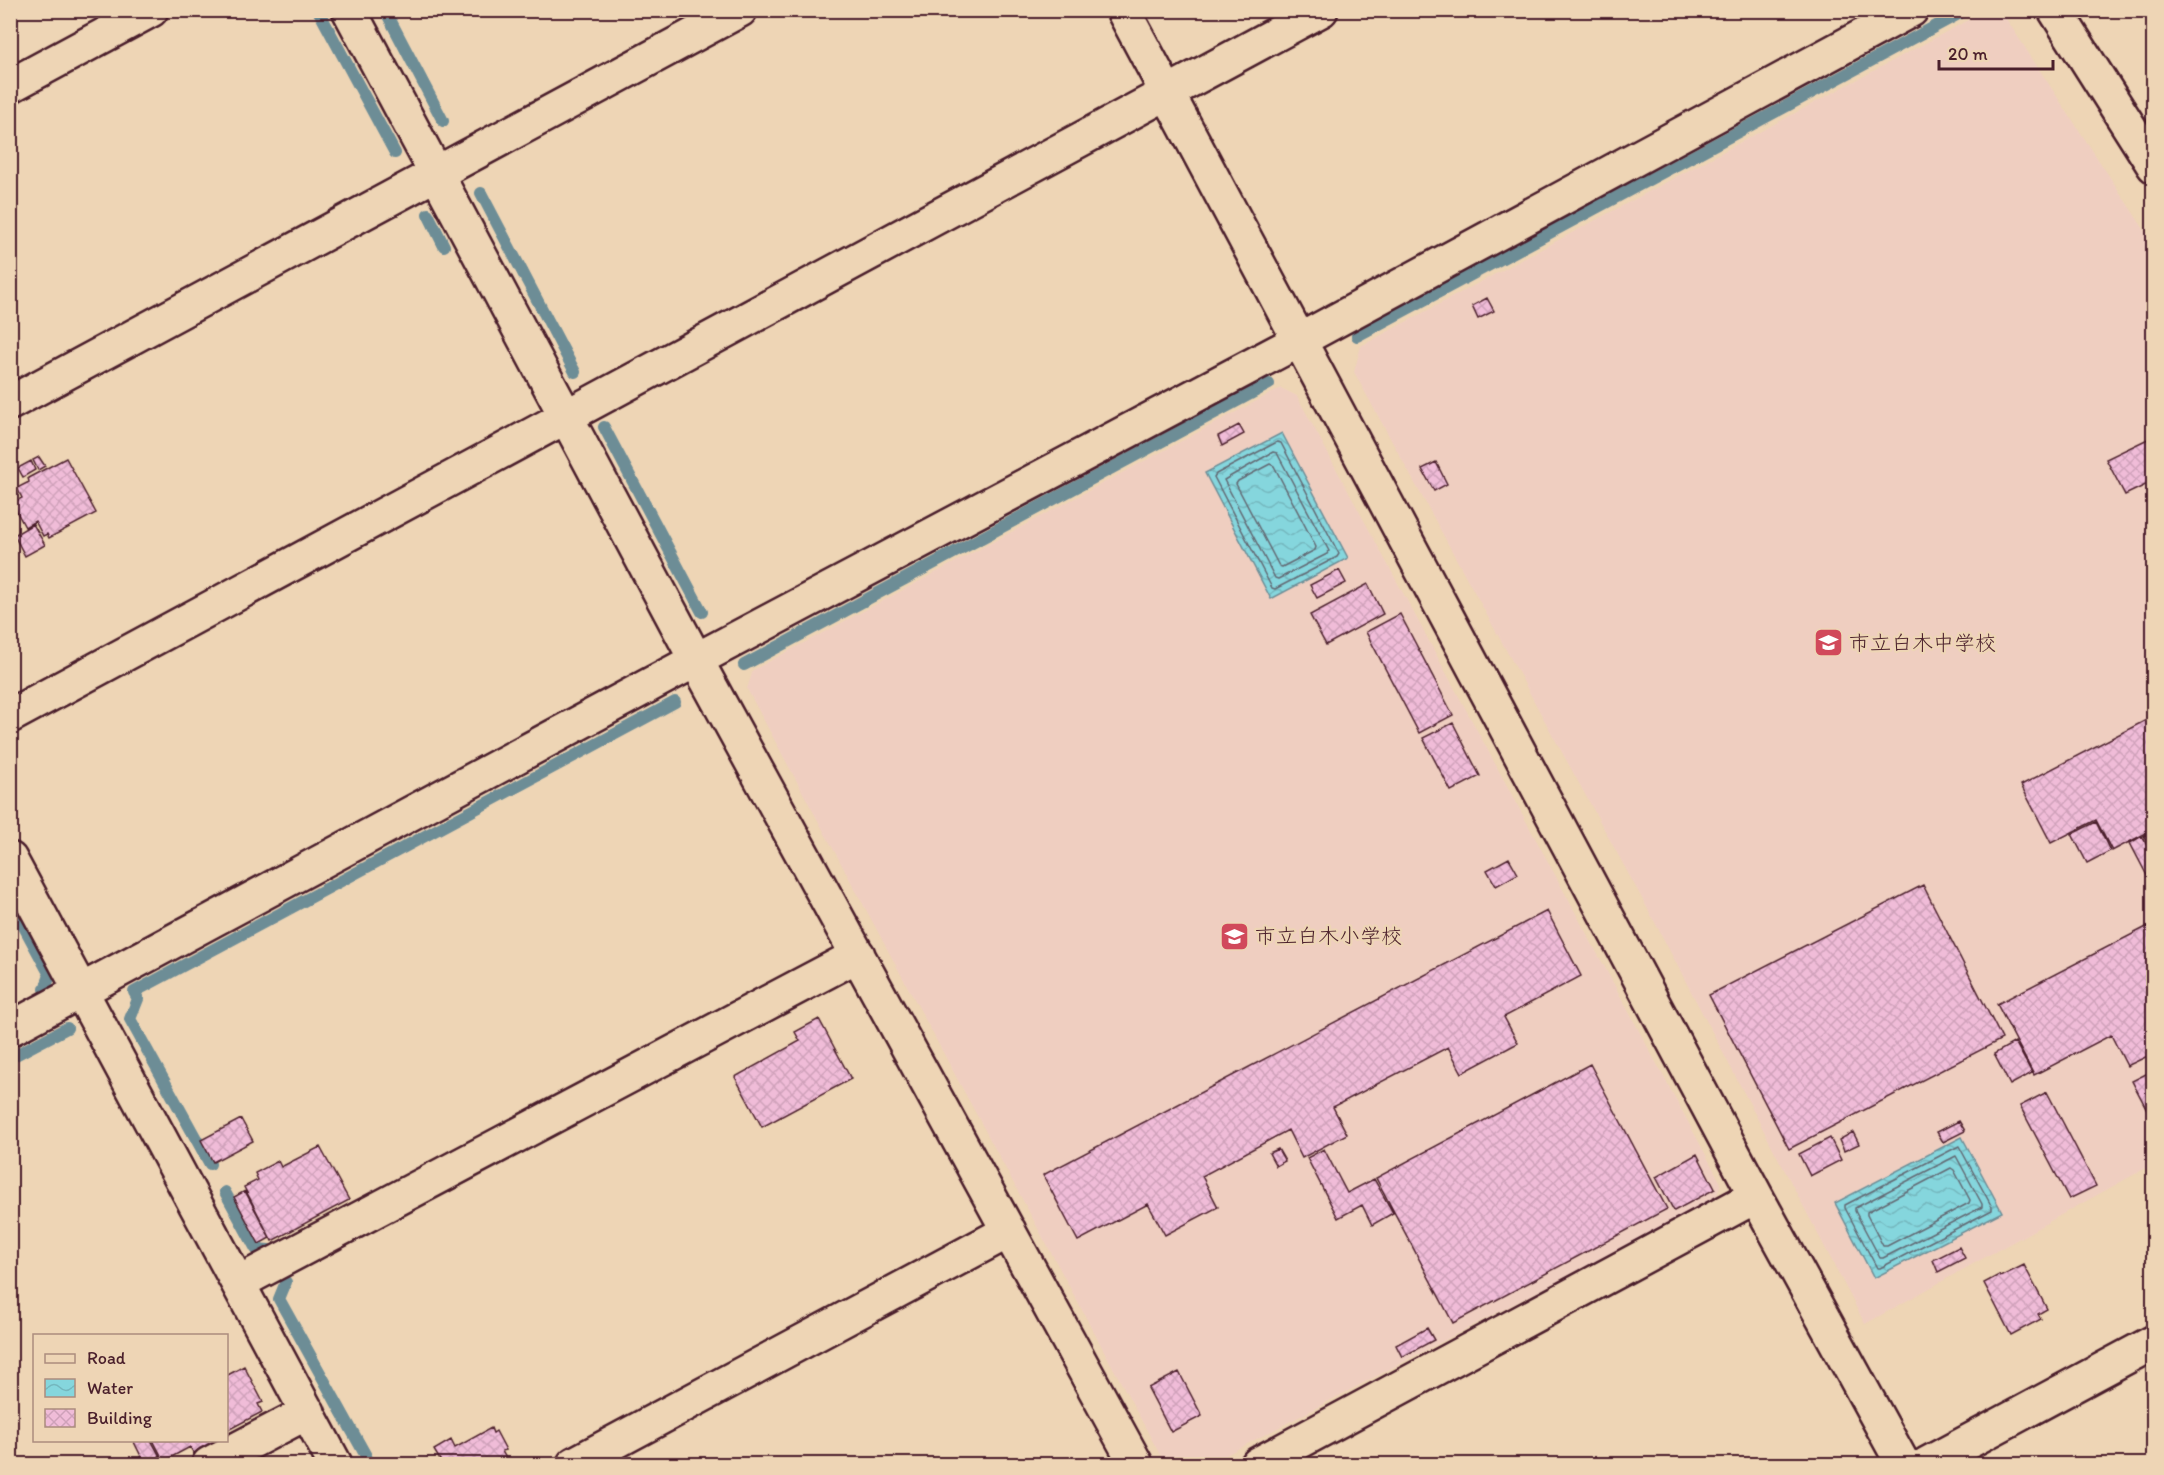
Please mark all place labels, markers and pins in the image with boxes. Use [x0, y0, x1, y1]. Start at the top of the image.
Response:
school or university icon: 市立白木中学校 [1812, 627, 1844, 659]
place label: 市立白木中学校 [1849, 630, 1996, 655]
school or university icon: 市立白木小学校 [1218, 920, 1250, 952]
place label: 市立白木小学校 [1255, 923, 1402, 948]

